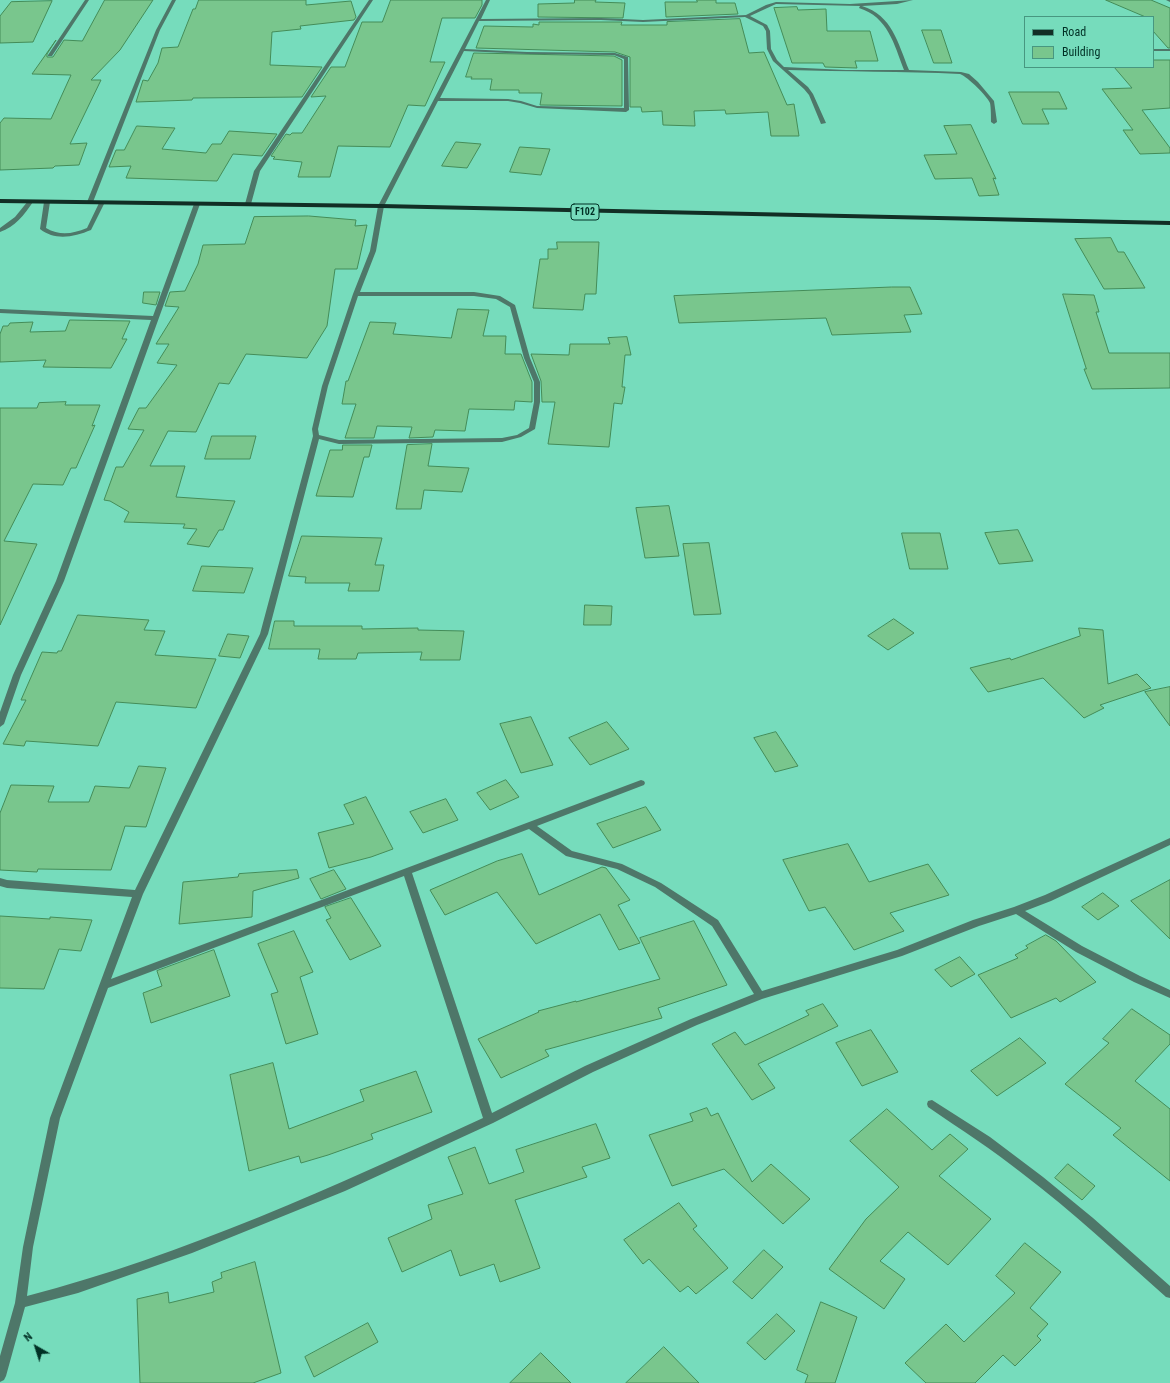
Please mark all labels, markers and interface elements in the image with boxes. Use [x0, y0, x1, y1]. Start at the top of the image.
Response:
legend [1024, 16, 1154, 68]
text: Road [1062, 25, 1086, 39]
text: Building [1062, 45, 1100, 59]
road number: F102 [571, 204, 599, 220]
north arrow [16, 1327, 56, 1367]
text: N [21, 1330, 35, 1344]

